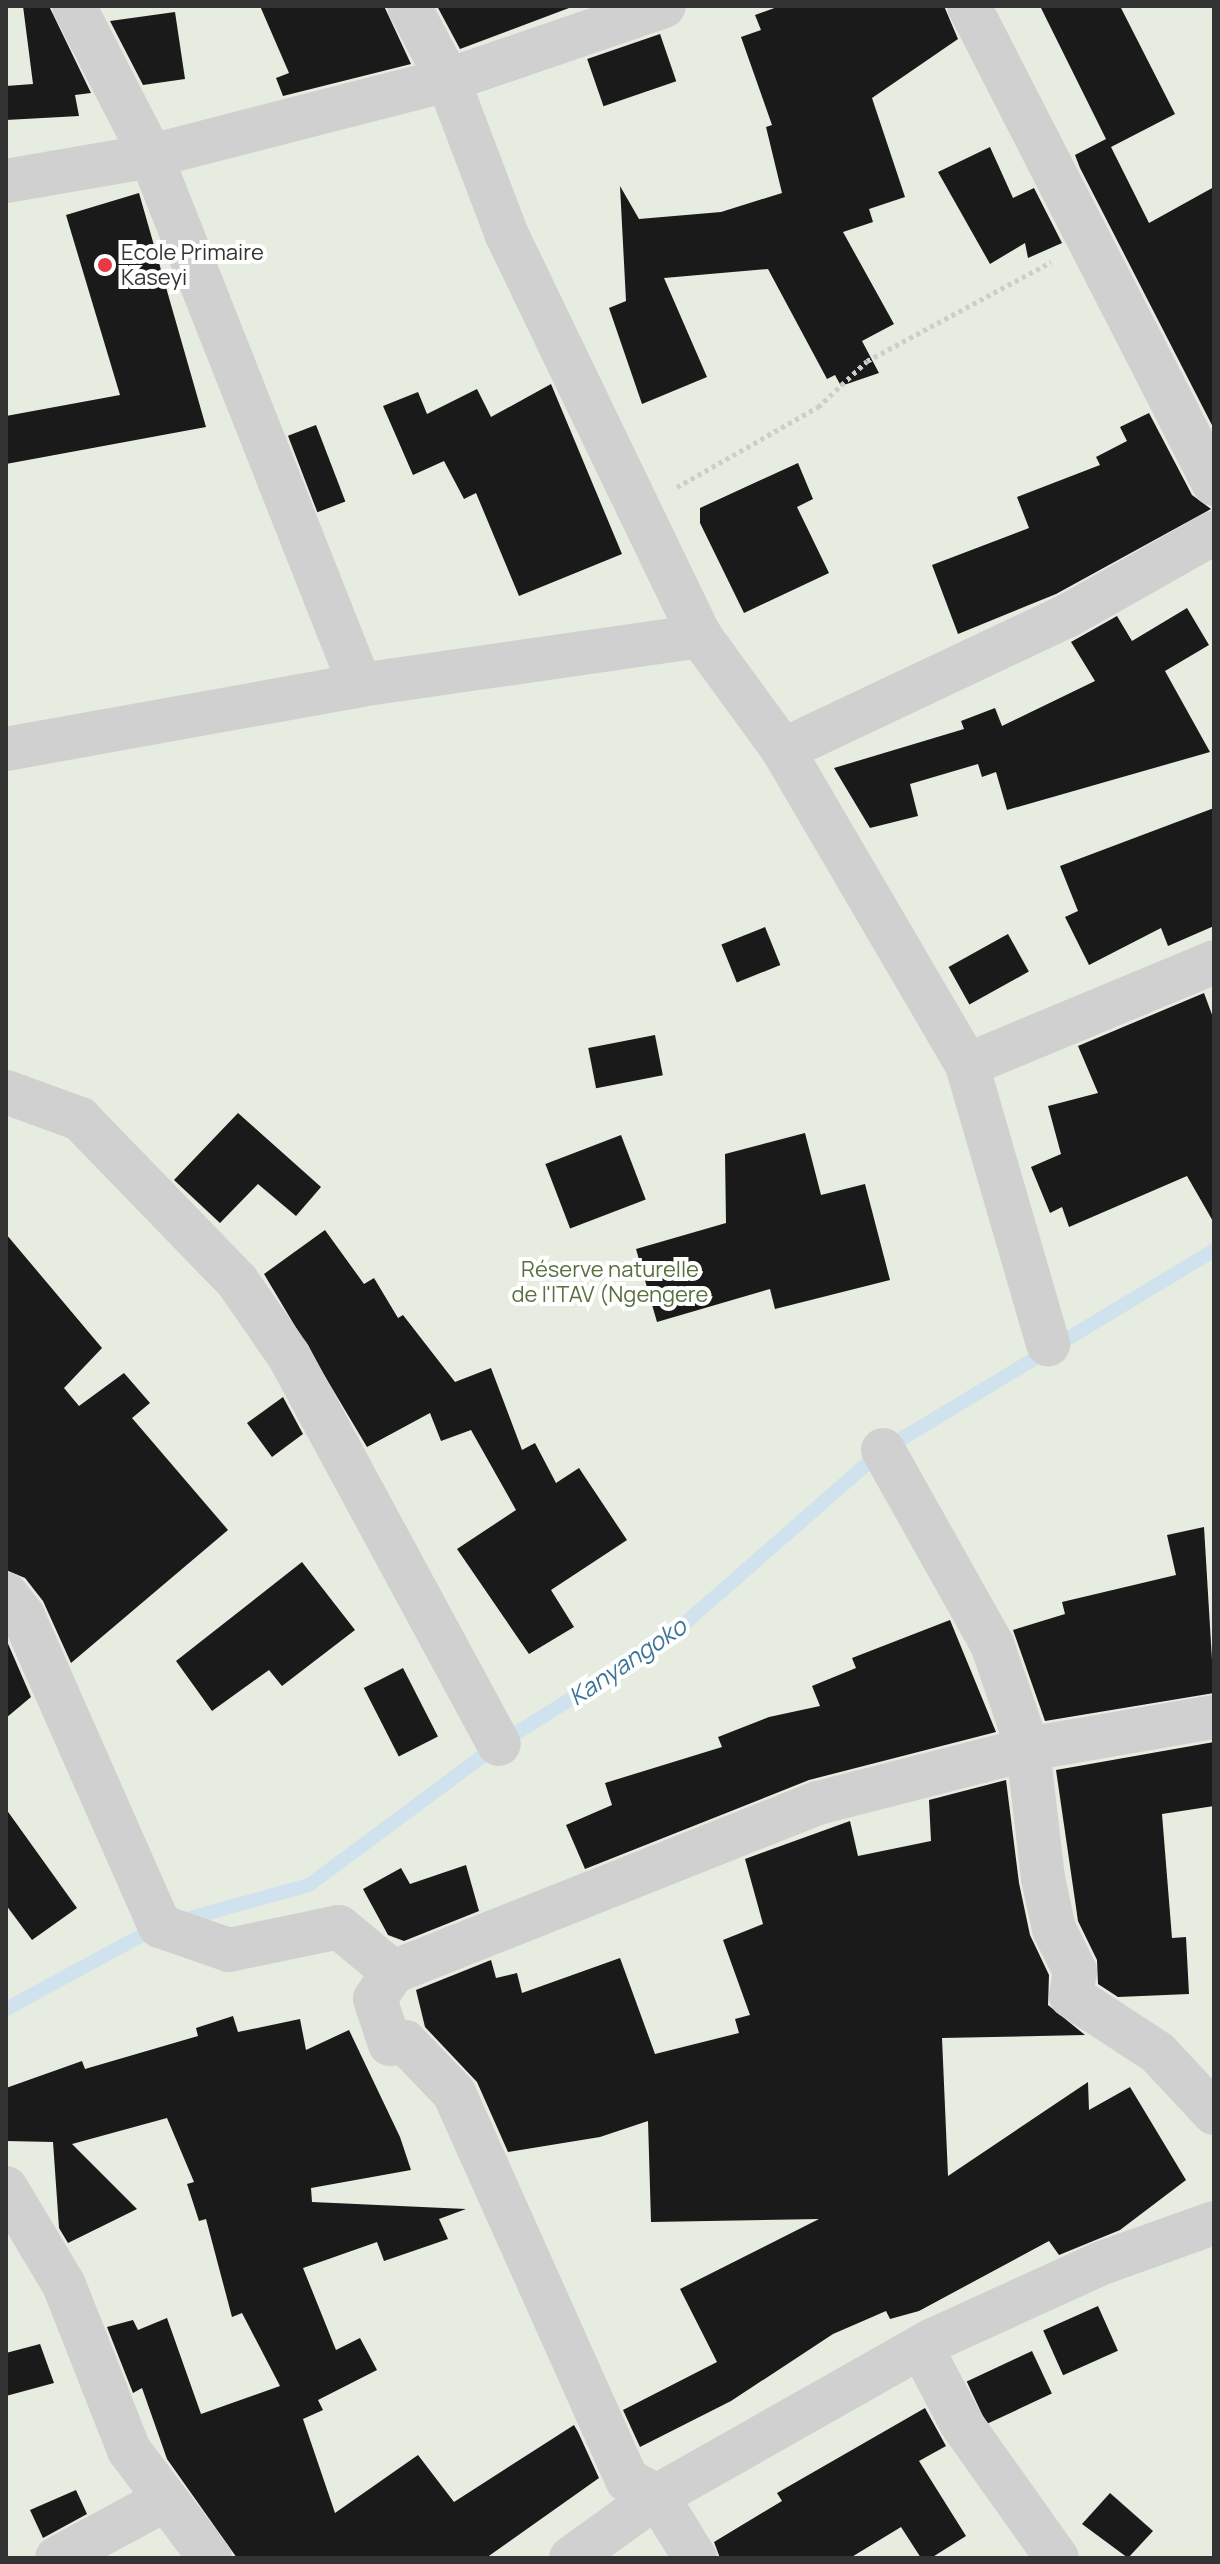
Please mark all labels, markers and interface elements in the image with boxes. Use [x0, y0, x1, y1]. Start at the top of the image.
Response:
place label: Ecole Primaire Kaseyi [121, 239, 264, 290]
marker: Ecole Primaire Kaseyi [96, 256, 114, 274]
park label: Réserve naturelle de l'ITAV (Ngengere [512, 1256, 708, 1308]
water label: Kanyangoko [563, 1611, 691, 1711]

